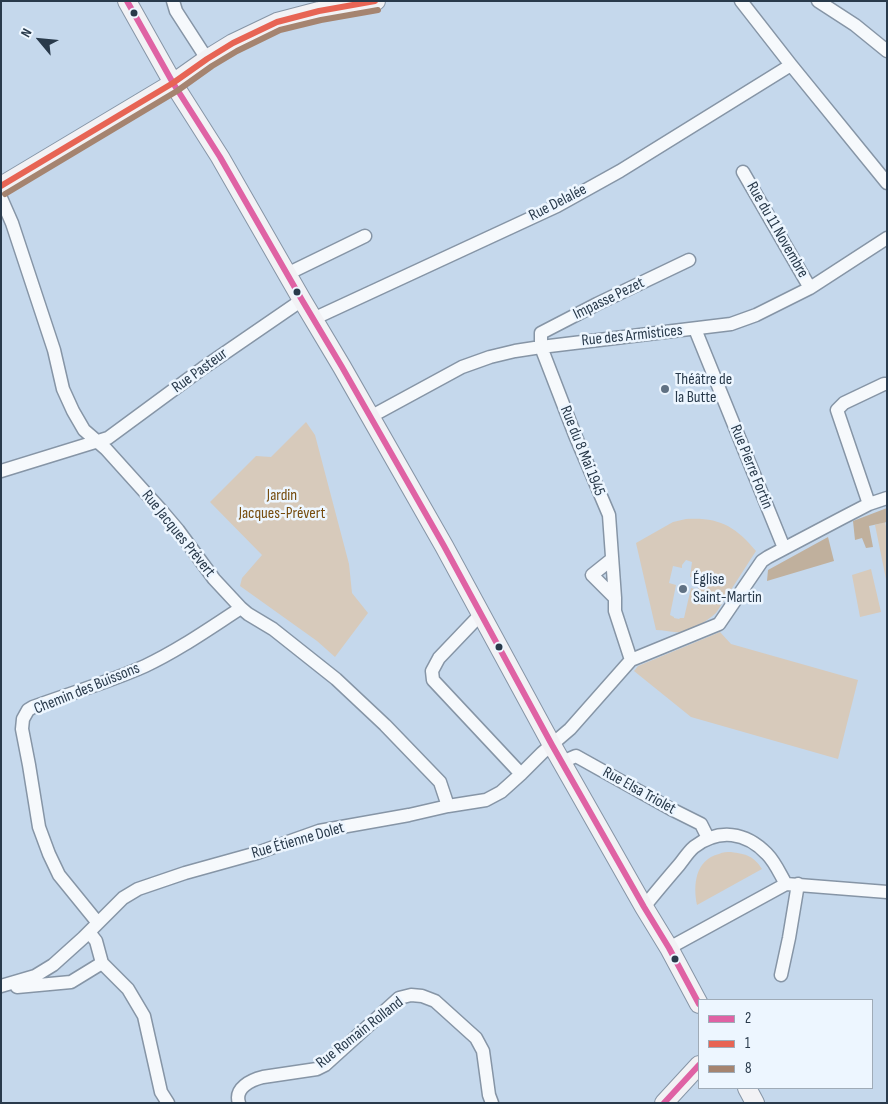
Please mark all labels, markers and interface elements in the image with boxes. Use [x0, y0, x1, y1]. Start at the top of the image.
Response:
unlabelled marker [129, 8, 139, 18]
north arrow [15, 15, 65, 65]
text: N [17, 25, 36, 40]
street label: Rue du 11 Novembre [742, 179, 812, 281]
street label: Rue Delalée [526, 180, 590, 226]
street label: Impasse Pezet [570, 274, 648, 324]
unlabelled marker [292, 287, 302, 297]
street label: Rue des Armistices [580, 321, 684, 351]
street label: Rue Pasteur [168, 344, 232, 398]
place label: Théâtre de la Butte [675, 370, 732, 408]
marker: Théâtre de la Butte [659, 383, 671, 395]
street label: Rue du 8 Mai 1945 [555, 403, 609, 499]
street label: Rue Pierre Fortin [725, 422, 777, 512]
park label: Jardin Jacques-Prévert [239, 486, 325, 524]
street label: Rue Jacques Prévert [137, 487, 219, 581]
place label: Église Saint-Martin [693, 570, 762, 608]
marker: Église Saint-Martin [677, 583, 689, 595]
unlabelled marker [494, 642, 504, 652]
street label: Chemin des Buissons [31, 659, 143, 719]
street label: Rue Elsa Triolet [599, 763, 679, 819]
street label: Rue Étienne Dolet [249, 819, 347, 863]
unlabelled marker [670, 954, 680, 964]
street label: Rue Romain Rolland [313, 993, 407, 1073]
legend [698, 999, 873, 1089]
text: 2 [745, 1009, 751, 1028]
text: 1 [745, 1034, 750, 1053]
text: 8 [745, 1059, 752, 1078]

